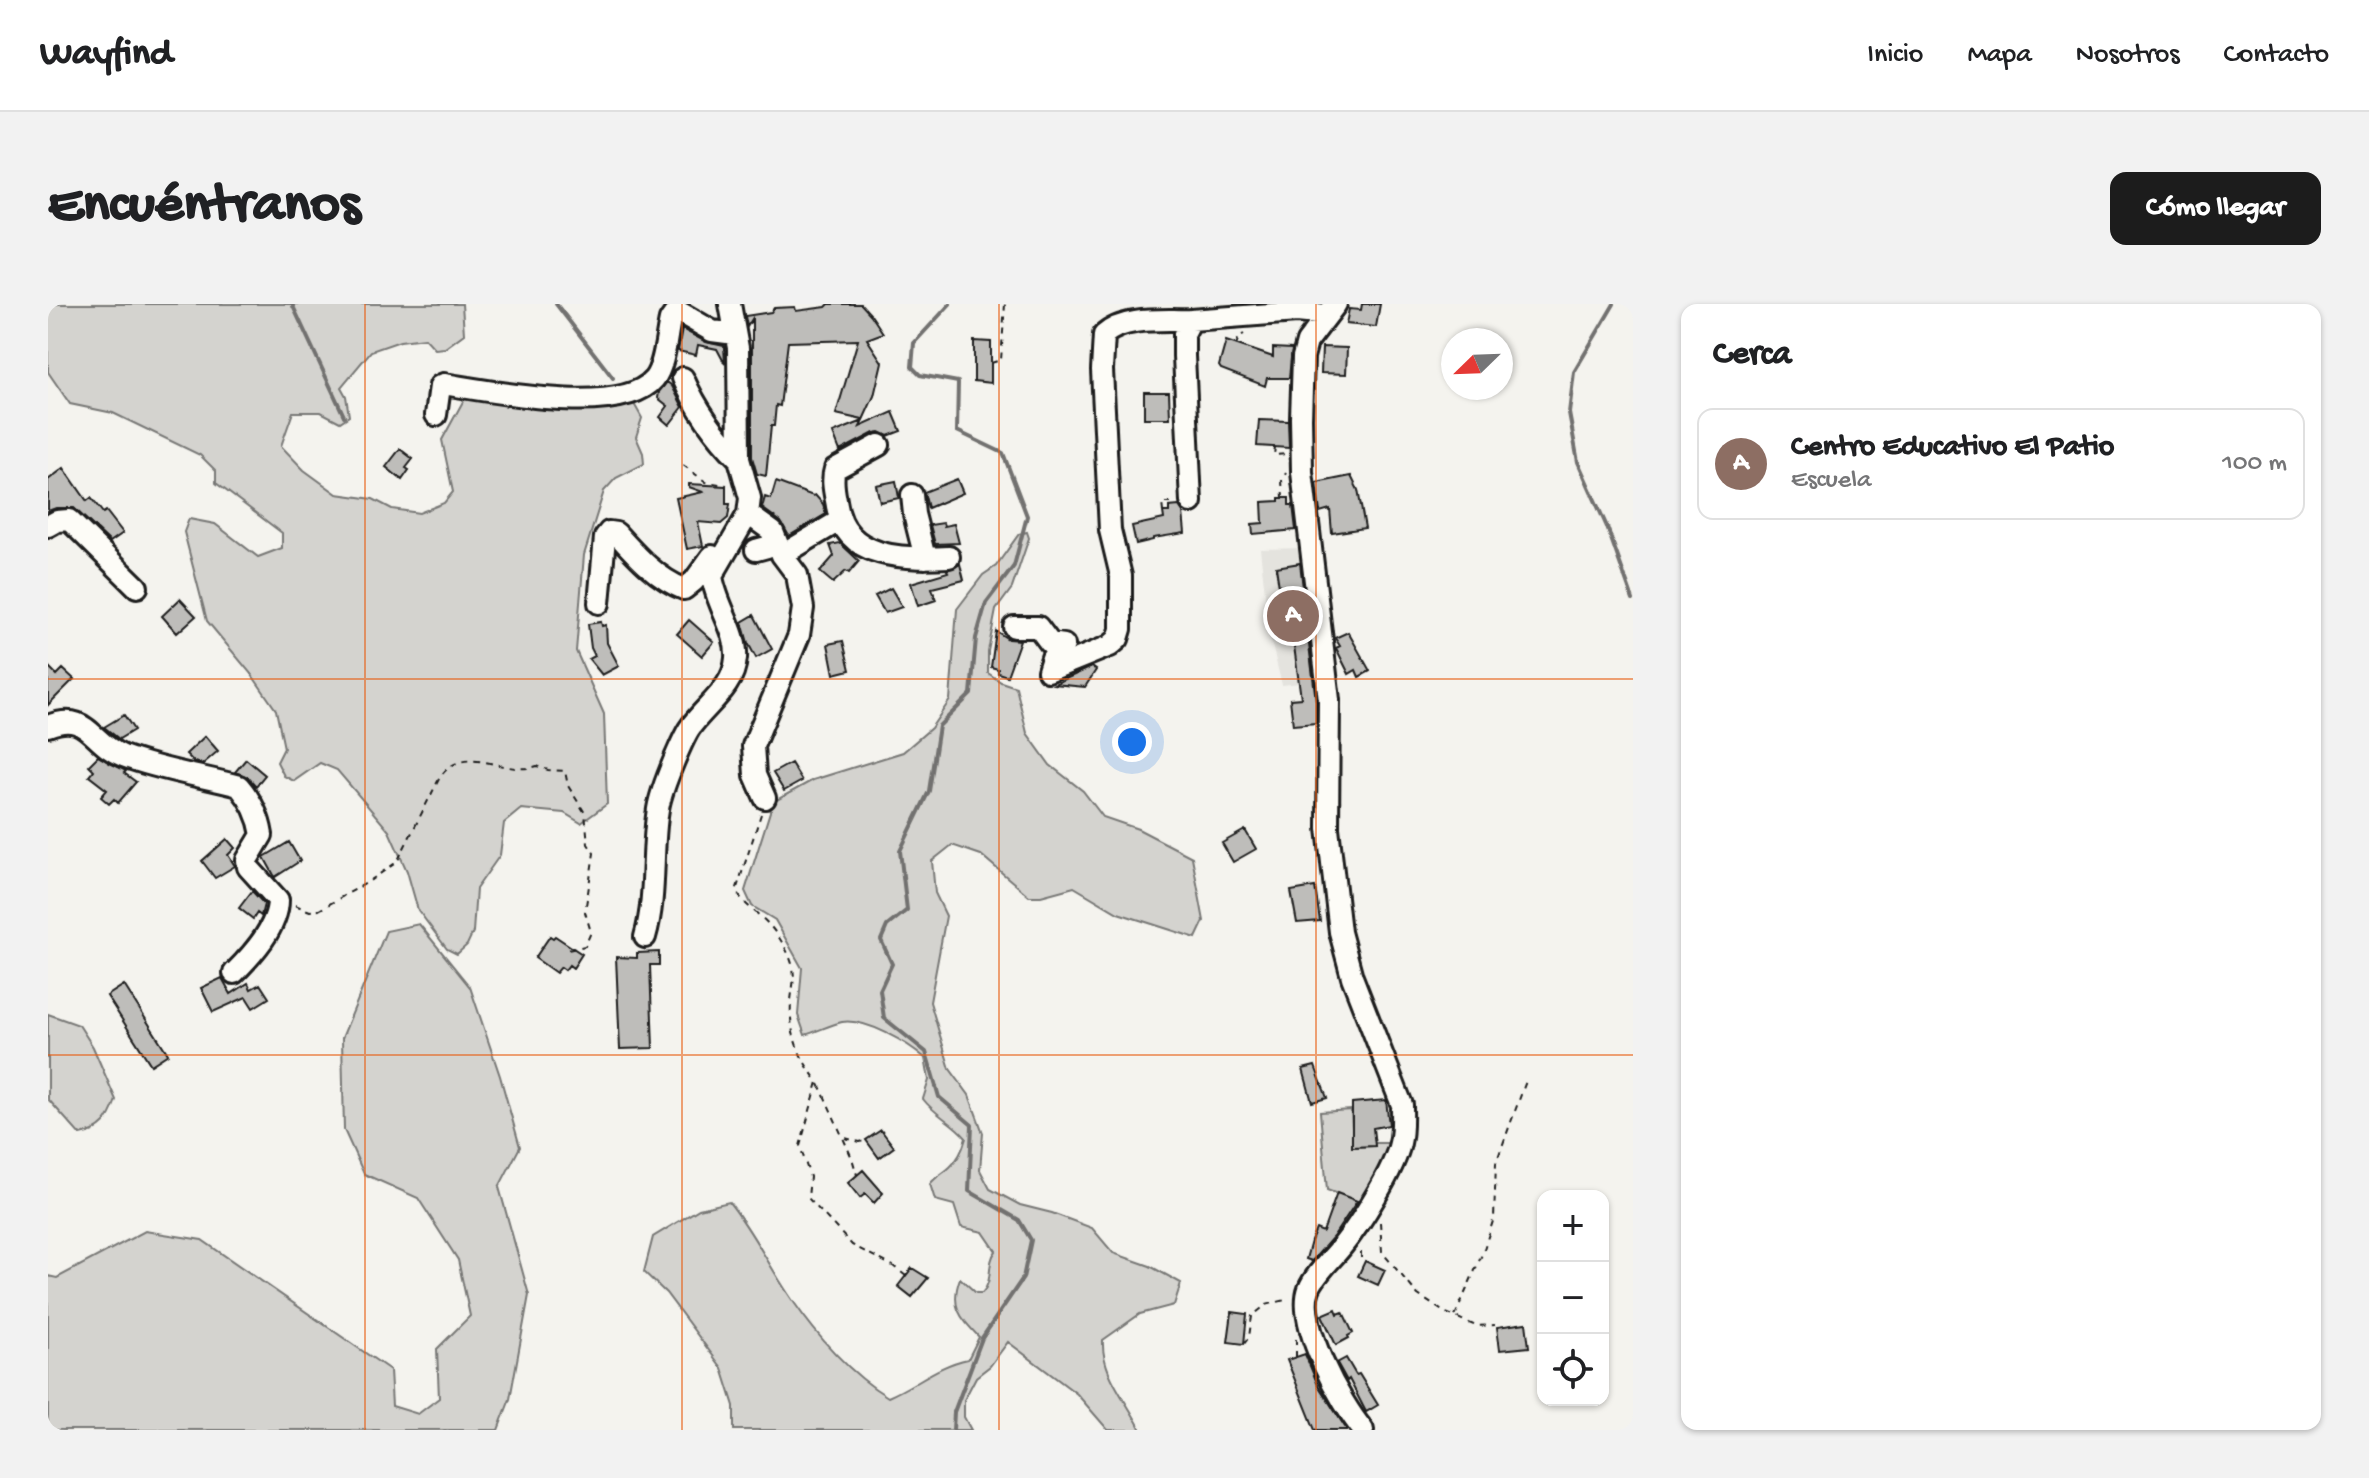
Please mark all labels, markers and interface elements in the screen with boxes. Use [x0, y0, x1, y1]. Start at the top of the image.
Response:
text: Wayfind [40, 33, 172, 77]
text: Inicio [1867, 39, 1923, 72]
text: Mapa [1967, 39, 2032, 72]
text: Nosotros [2076, 39, 2180, 72]
text: Contacto [2224, 39, 2329, 72]
button: Cómo llegar [2110, 172, 2321, 245]
text: Encuéntranos [48, 175, 360, 241]
north arrow [1441, 328, 1513, 400]
text: Cerca [1713, 336, 1791, 376]
text: Centro Educativo El Patio [1791, 431, 2114, 466]
text: A [1733, 449, 1749, 480]
text: 100 m [2222, 449, 2287, 480]
text: Escuela [1791, 466, 1871, 497]
pin: A [1267, 586, 1319, 646]
your location [1112, 722, 1152, 762]
map controls [1537, 1190, 1609, 1406]
button: + [1537, 1190, 1609, 1262]
button: − [1537, 1262, 1609, 1334]
button: locate [1537, 1334, 1609, 1406]

